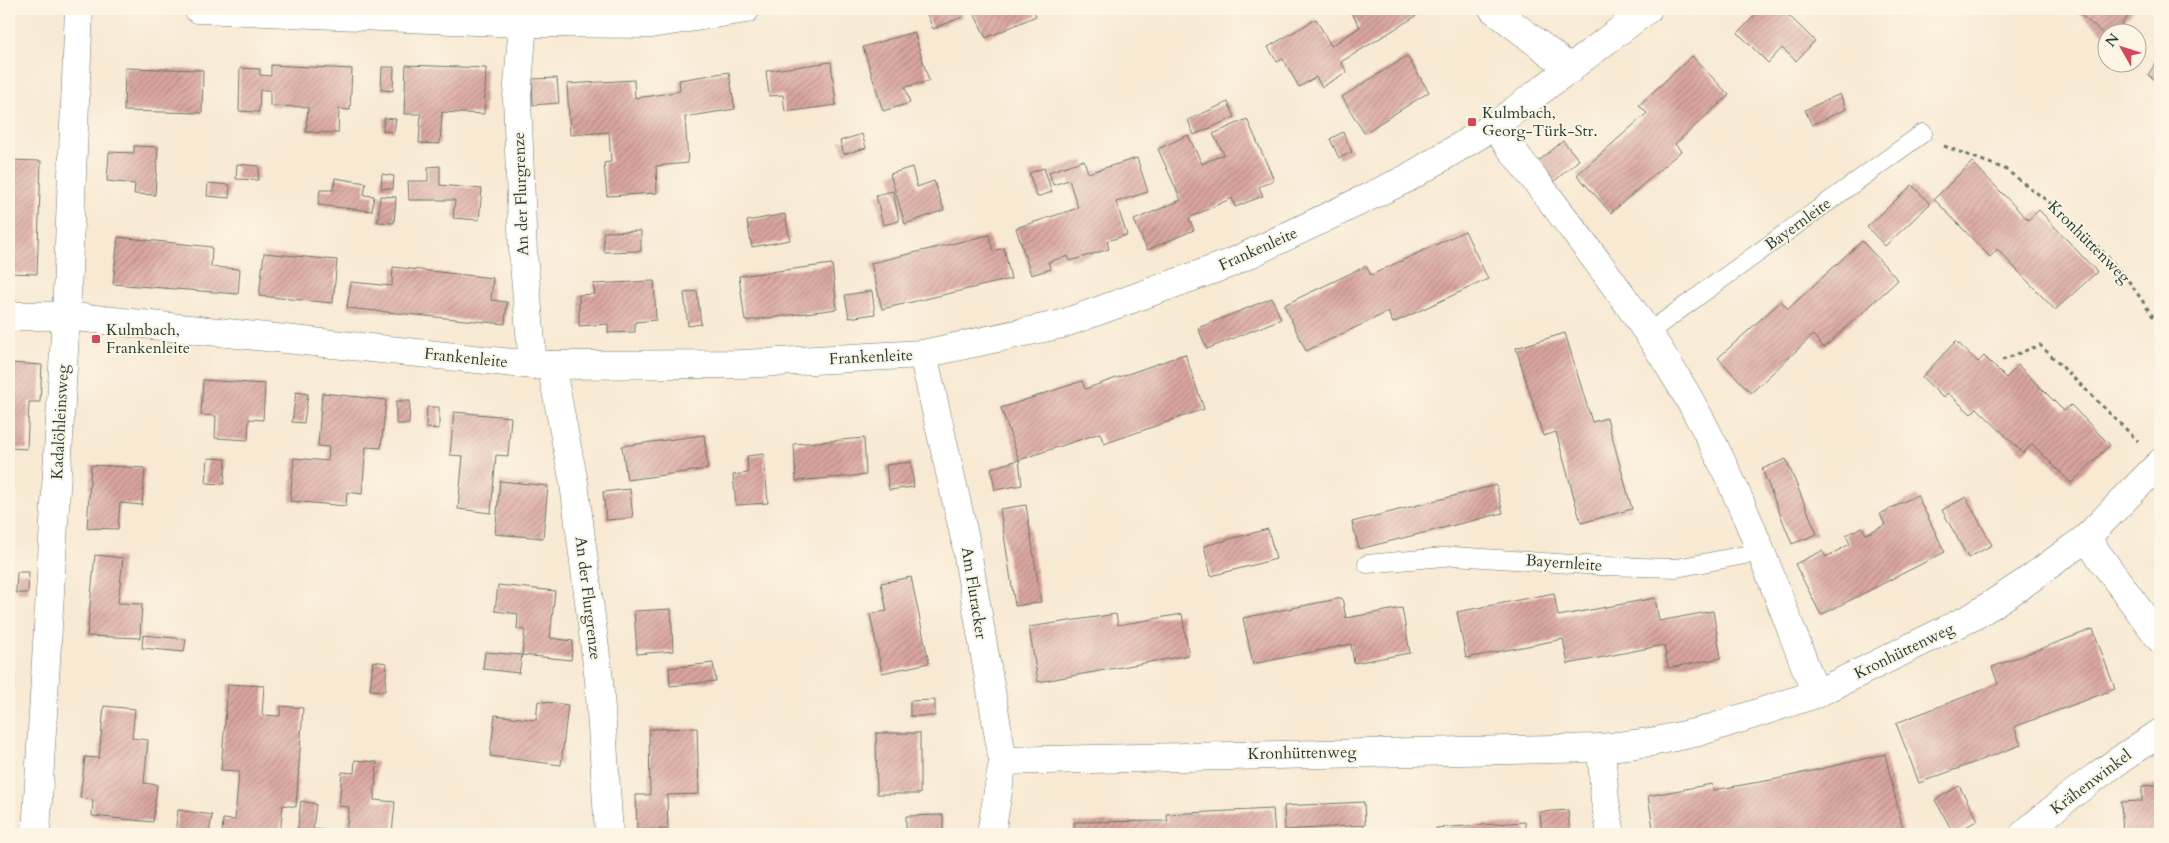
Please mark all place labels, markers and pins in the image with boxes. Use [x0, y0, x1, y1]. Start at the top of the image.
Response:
place label: Kulmbach, Georg-Türk-Str. [1482, 102, 1598, 142]
marker: Kulmbach, Georg-Türk-Str. [1466, 116, 1478, 128]
place label: Kulmbach, Frankenleite [106, 319, 190, 359]
marker: Kulmbach, Frankenleite [90, 333, 102, 345]

